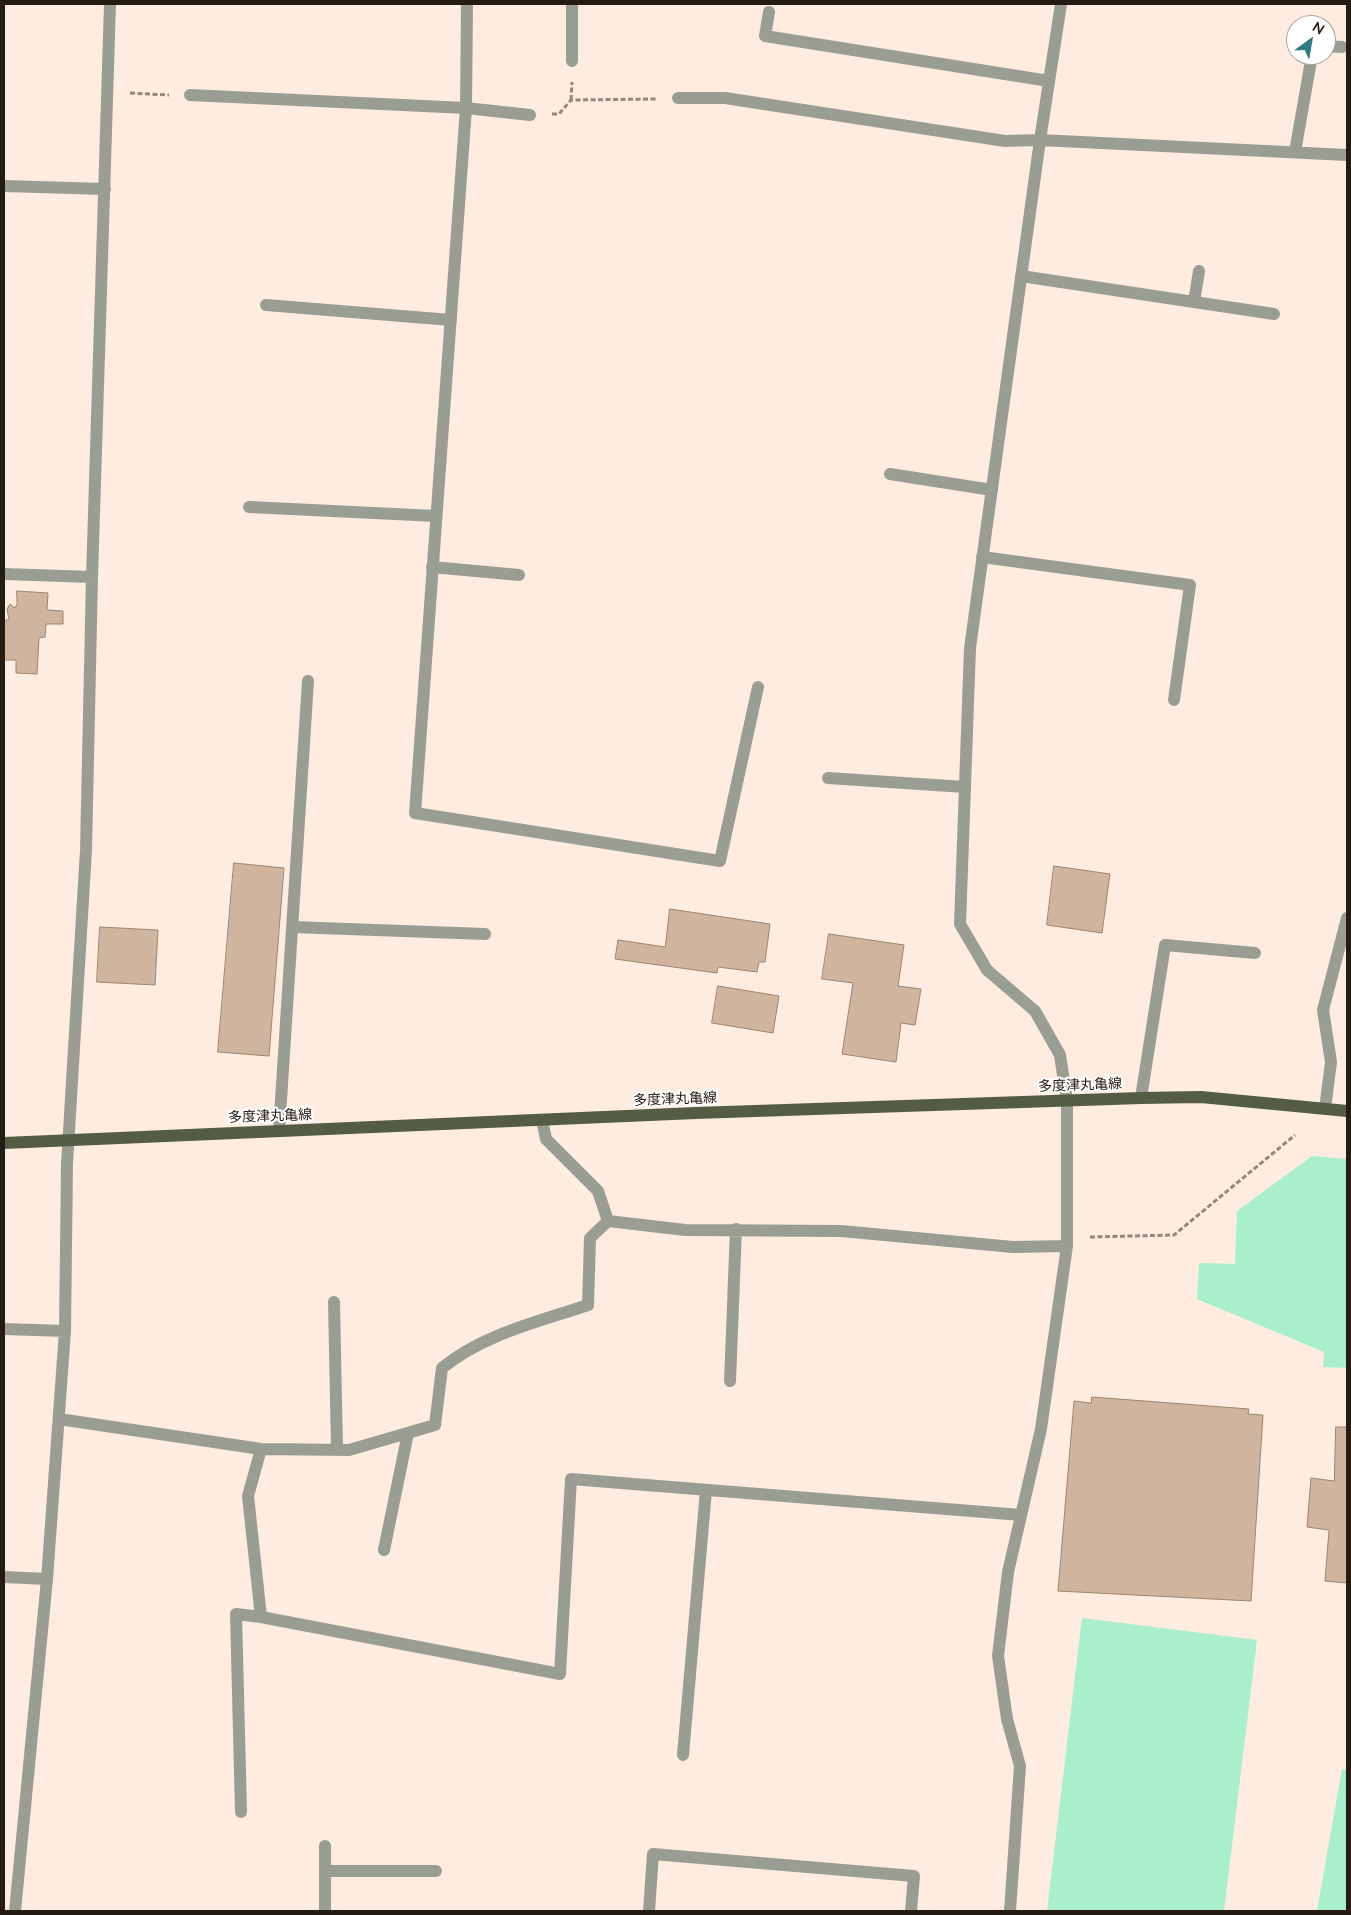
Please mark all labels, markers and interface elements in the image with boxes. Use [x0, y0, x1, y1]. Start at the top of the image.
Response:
north arrow [1286, 15, 1336, 65]
text: N [1310, 18, 1328, 38]
street label: 多度津丸亀線 [1038, 1075, 1122, 1095]
street label: 多度津丸亀線 [633, 1089, 717, 1109]
street label: 多度津丸亀線 [228, 1106, 312, 1126]

